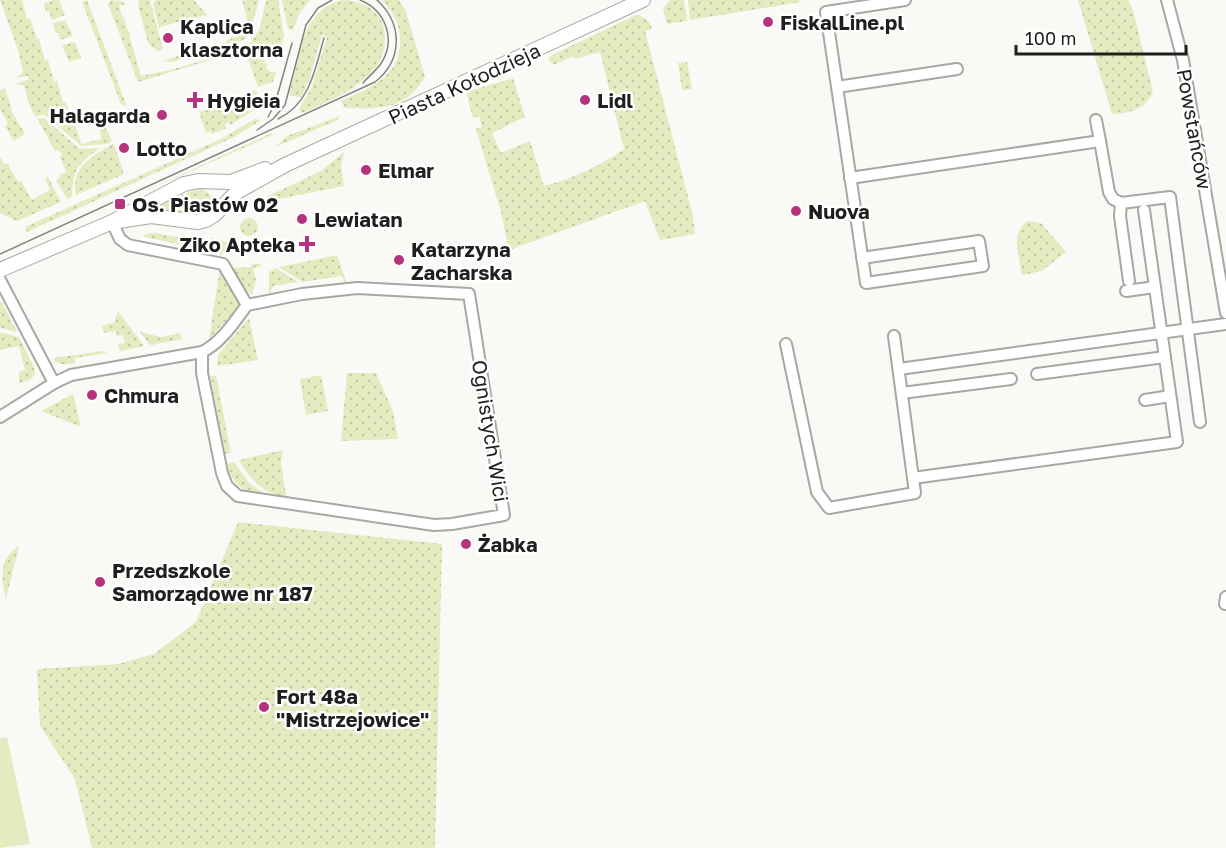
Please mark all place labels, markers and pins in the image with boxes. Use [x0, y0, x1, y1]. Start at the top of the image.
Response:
place label: FiskalLine.pl [780, 10, 904, 34]
place label: Kaplica klasztorna [180, 14, 283, 61]
marker: FiskalLine.pl [761, 15, 775, 29]
marker: Kaplica klasztorna [161, 31, 175, 45]
place label: Hygieia [207, 88, 280, 112]
place label: Lidl [597, 88, 633, 112]
marker: Hygieia [188, 93, 202, 107]
marker: Lidl [578, 93, 592, 107]
place label: Halagarda [50, 103, 150, 127]
marker: Halagarda [155, 108, 169, 122]
place label: Lotto [136, 136, 187, 160]
marker: Lotto [117, 141, 131, 155]
place label: Elmar [378, 158, 434, 182]
marker: Elmar [359, 163, 373, 177]
place label: Os. Piastów 02 [132, 192, 278, 216]
marker: Os. Piastów 02 [113, 197, 127, 211]
place label: Nuova [808, 199, 870, 223]
marker: Nuova [789, 204, 803, 218]
place label: Lewiatan [314, 207, 403, 231]
marker: Lewiatan [295, 212, 309, 226]
place label: Ziko Apteka [180, 232, 295, 256]
marker: Ziko Apteka [300, 237, 314, 251]
place label: Katarzyna Zacharska [411, 237, 512, 284]
marker: Katarzyna Zacharska [392, 253, 406, 267]
place label: Chmura [104, 383, 179, 407]
marker: Chmura [85, 388, 99, 402]
place label: Żabka [478, 532, 538, 556]
marker: Żabka [459, 537, 473, 551]
place label: Przedszkole Samorządowe nr 187 [112, 558, 313, 605]
marker: Przedszkole Samorządowe nr 187 [93, 575, 107, 589]
place label: Fort 48a "Mistrzejowice" [276, 684, 429, 731]
marker: Fort 48a "Mistrzejowice" [257, 700, 271, 714]

